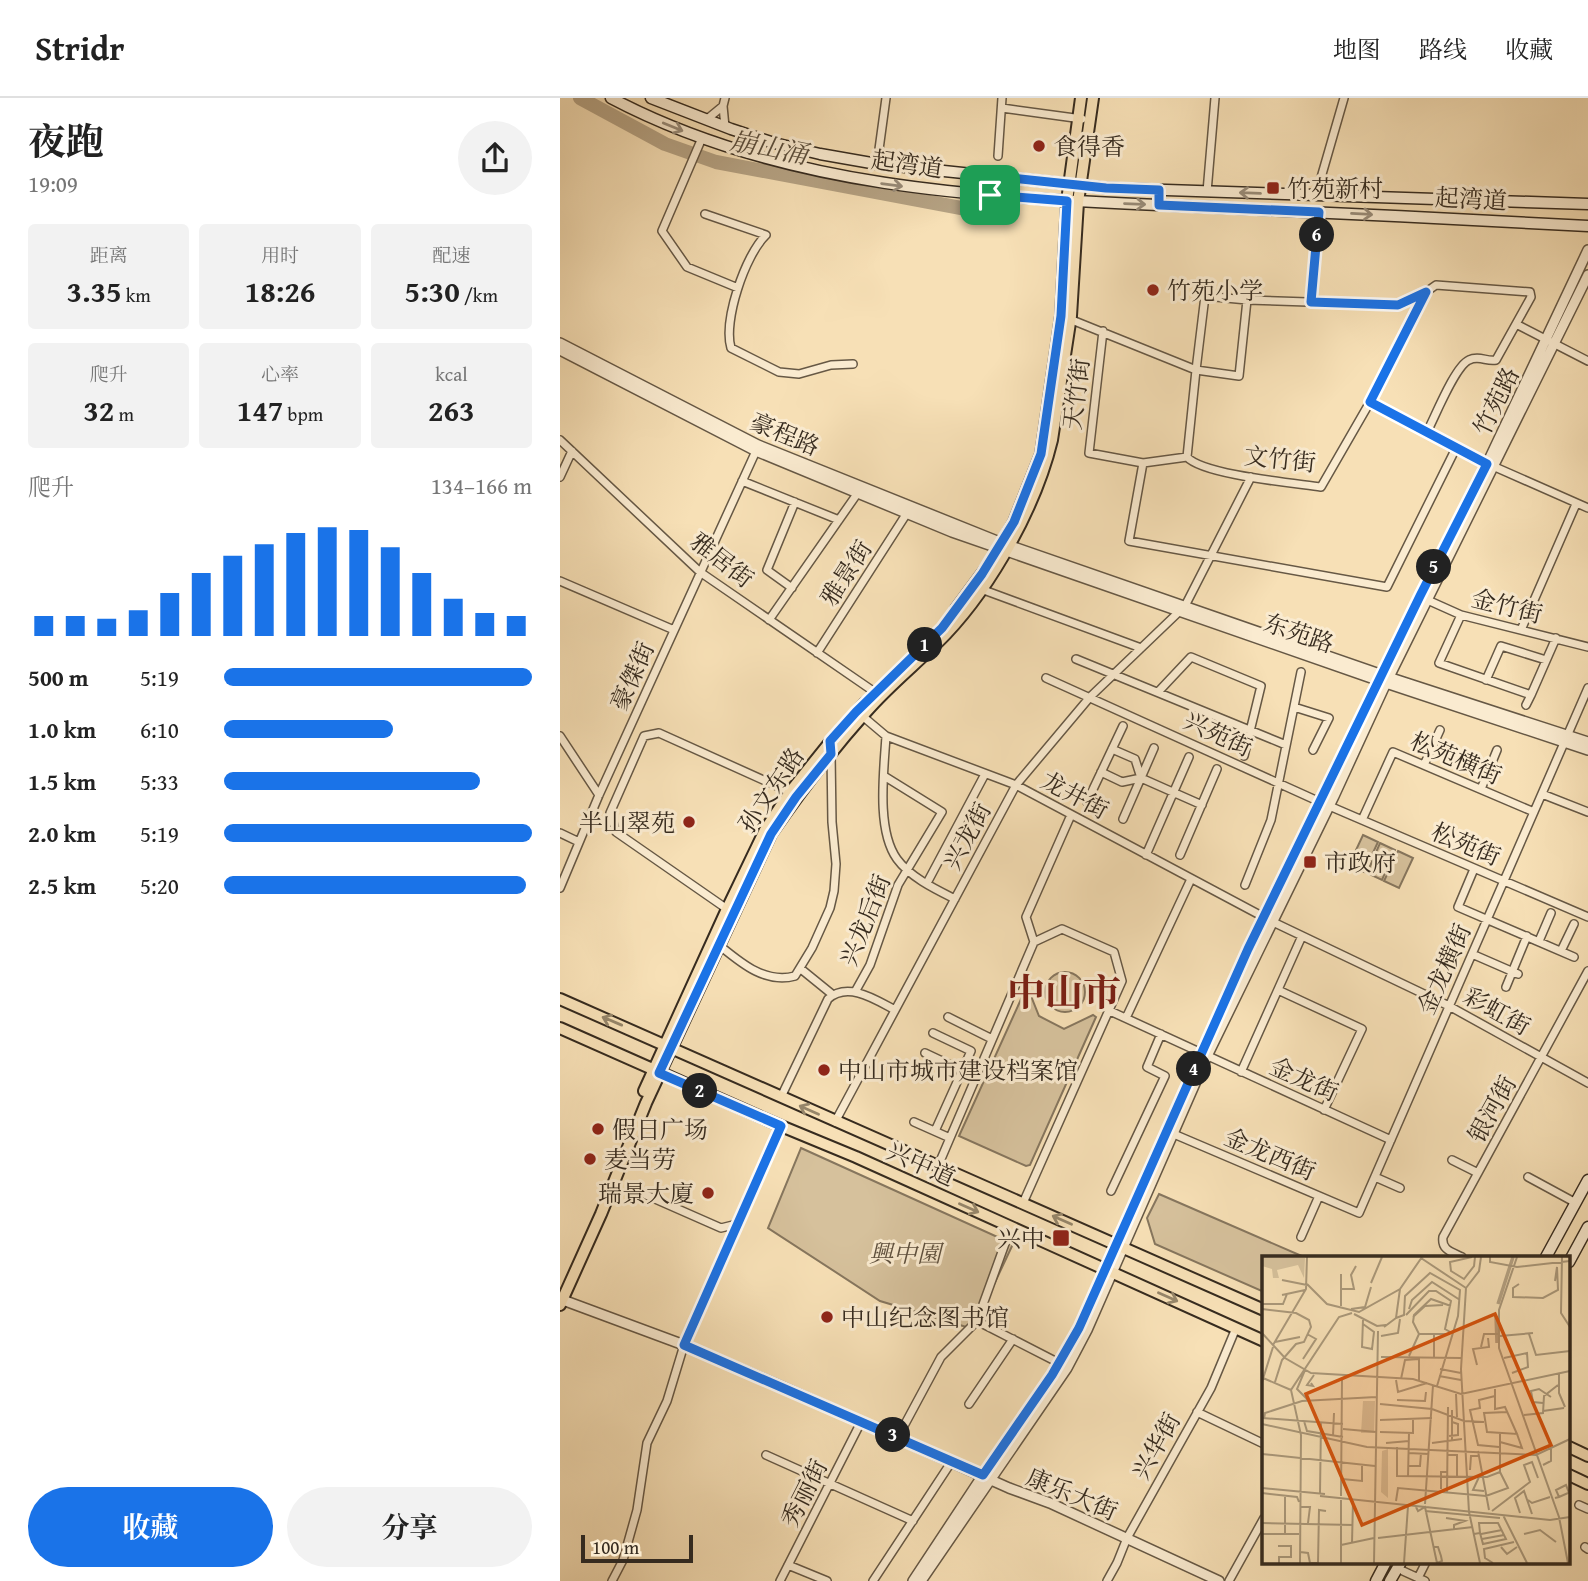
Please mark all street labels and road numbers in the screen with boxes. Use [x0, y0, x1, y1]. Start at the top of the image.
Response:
street label: 起湾道 [869, 142, 945, 186]
street label: 起湾道 [1434, 180, 1508, 218]
street label: 天竹街 [1054, 356, 1098, 432]
street label: 竹苑路 [1464, 361, 1528, 441]
street label: 豪程路 [745, 404, 825, 464]
street label: 文竹街 [1242, 438, 1318, 480]
street label: 雅居街 [683, 524, 761, 596]
street label: 雅景街 [812, 533, 880, 613]
street label: 金竹街 [1468, 580, 1546, 632]
street label: 东苑路 [1259, 605, 1339, 661]
street label: 豪傑街 [601, 636, 663, 716]
street label: 兴苑街 [1178, 703, 1258, 765]
street label: 松苑横街 [1405, 723, 1507, 793]
street label: 孙文东路 [730, 740, 812, 840]
street label: 龙井街 [1035, 763, 1115, 827]
street label: 兴龙街 [935, 796, 999, 876]
street label: 松苑街 [1426, 814, 1506, 874]
street label: 兴龙后街 [831, 869, 899, 971]
street label: 金龙横街 [1408, 918, 1480, 1020]
street label: 彩虹街 [1457, 978, 1537, 1044]
street label: 金龙街 [1264, 1048, 1344, 1110]
street label: 银河街 [1459, 1069, 1525, 1149]
street label: 金龙西街 [1219, 1119, 1321, 1189]
street label: 兴中道 [881, 1133, 961, 1195]
street label: 兴华街 [1123, 1406, 1189, 1486]
street label: 秀丽街 [772, 1453, 836, 1533]
street label: 康乐大街 [1021, 1459, 1123, 1529]

